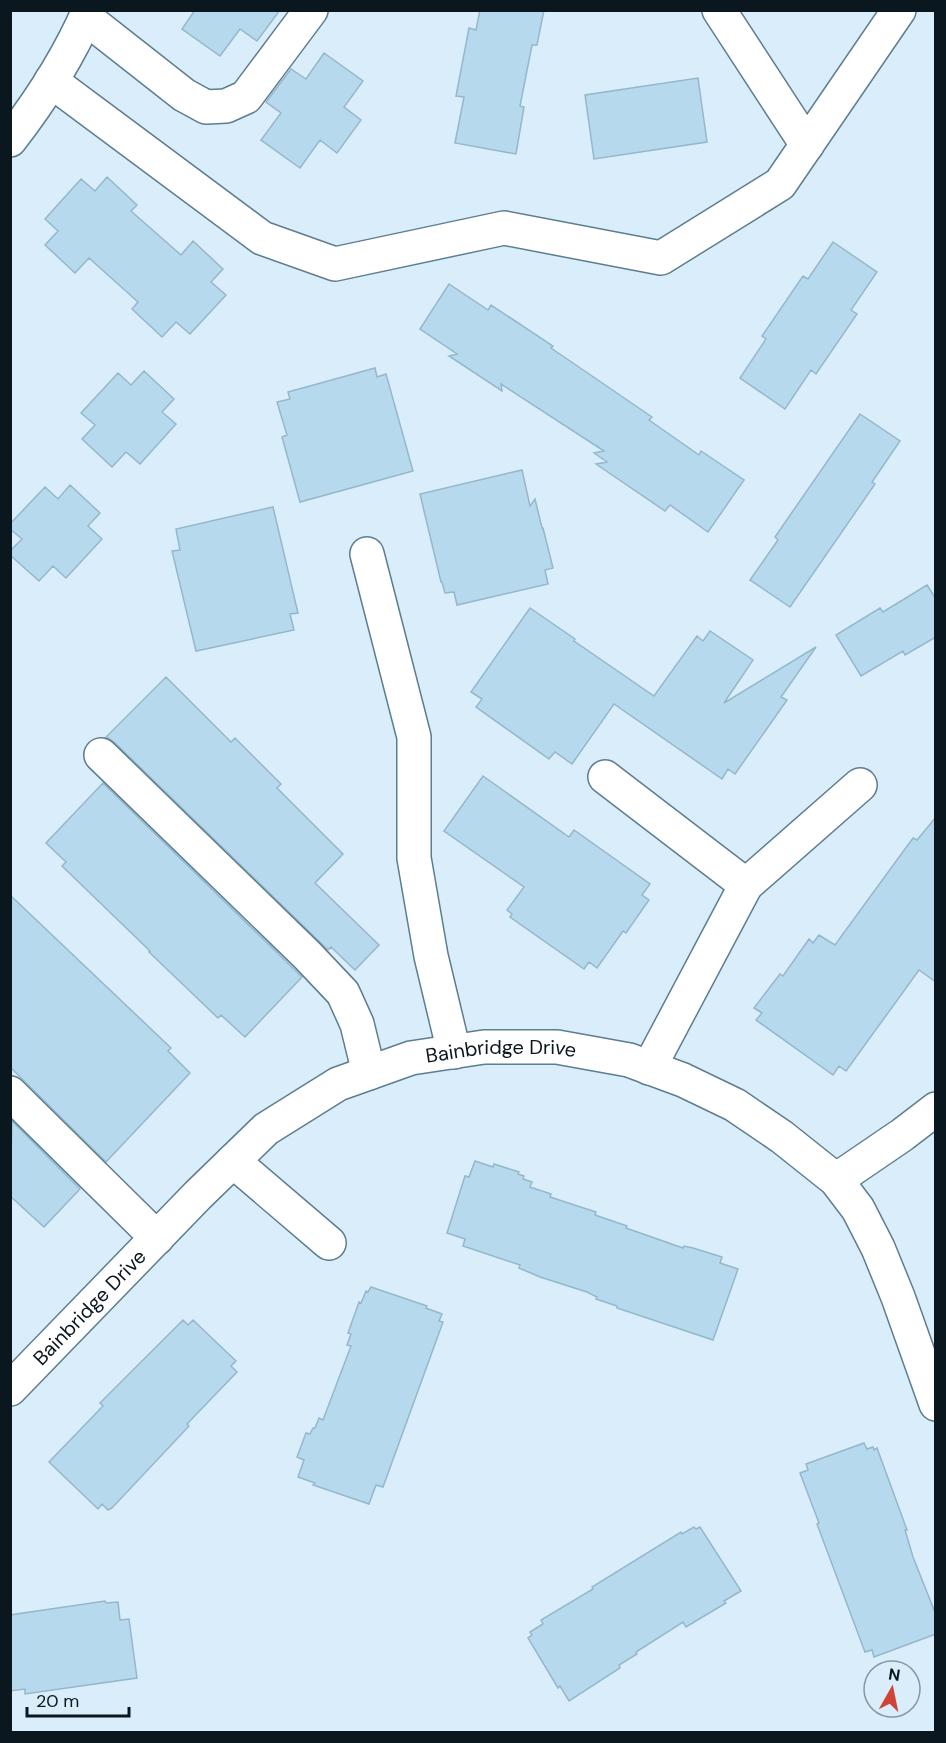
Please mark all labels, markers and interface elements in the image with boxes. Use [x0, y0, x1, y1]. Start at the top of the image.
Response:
street label: Bainbridge Drive [424, 1034, 579, 1069]
street label: Bainbridge Drive [27, 1244, 151, 1371]
north arrow [862, 1659, 922, 1719]
text: N [887, 1663, 902, 1686]
scale bar [27, 1680, 129, 1718]
text: 20 m [36, 1689, 79, 1713]

